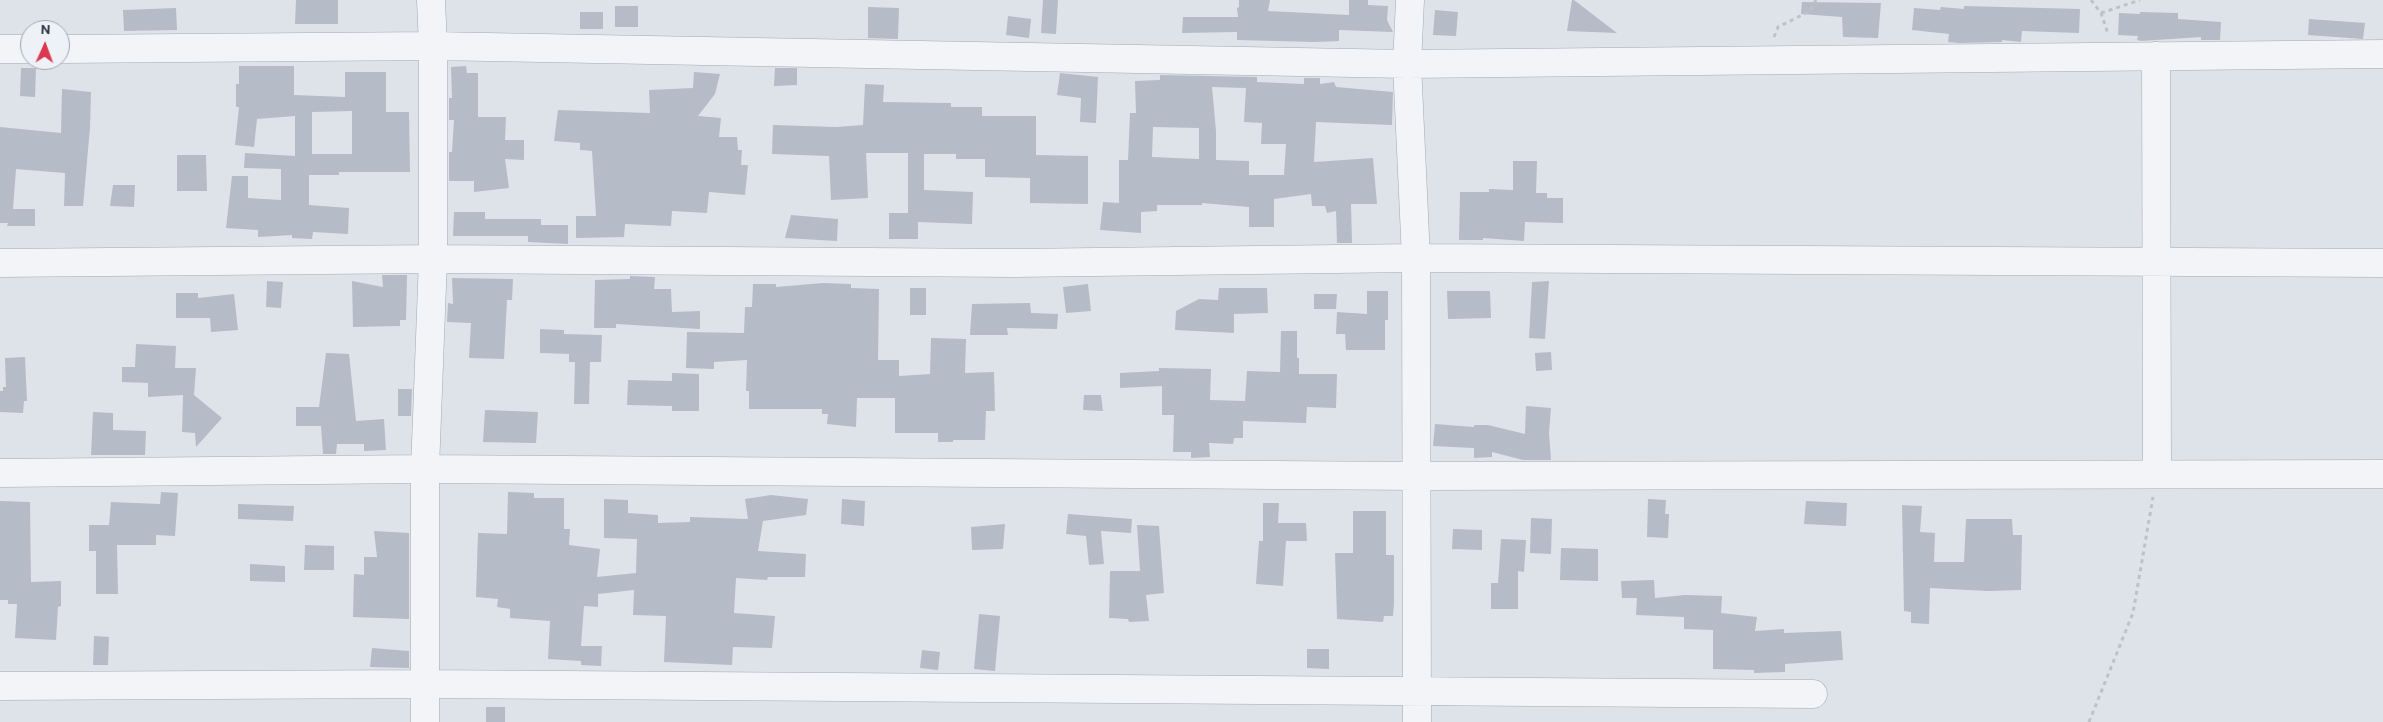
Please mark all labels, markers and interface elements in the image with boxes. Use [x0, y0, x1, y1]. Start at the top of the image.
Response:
north arrow [20, 20, 70, 70]
text: N [40, 22, 51, 39]

